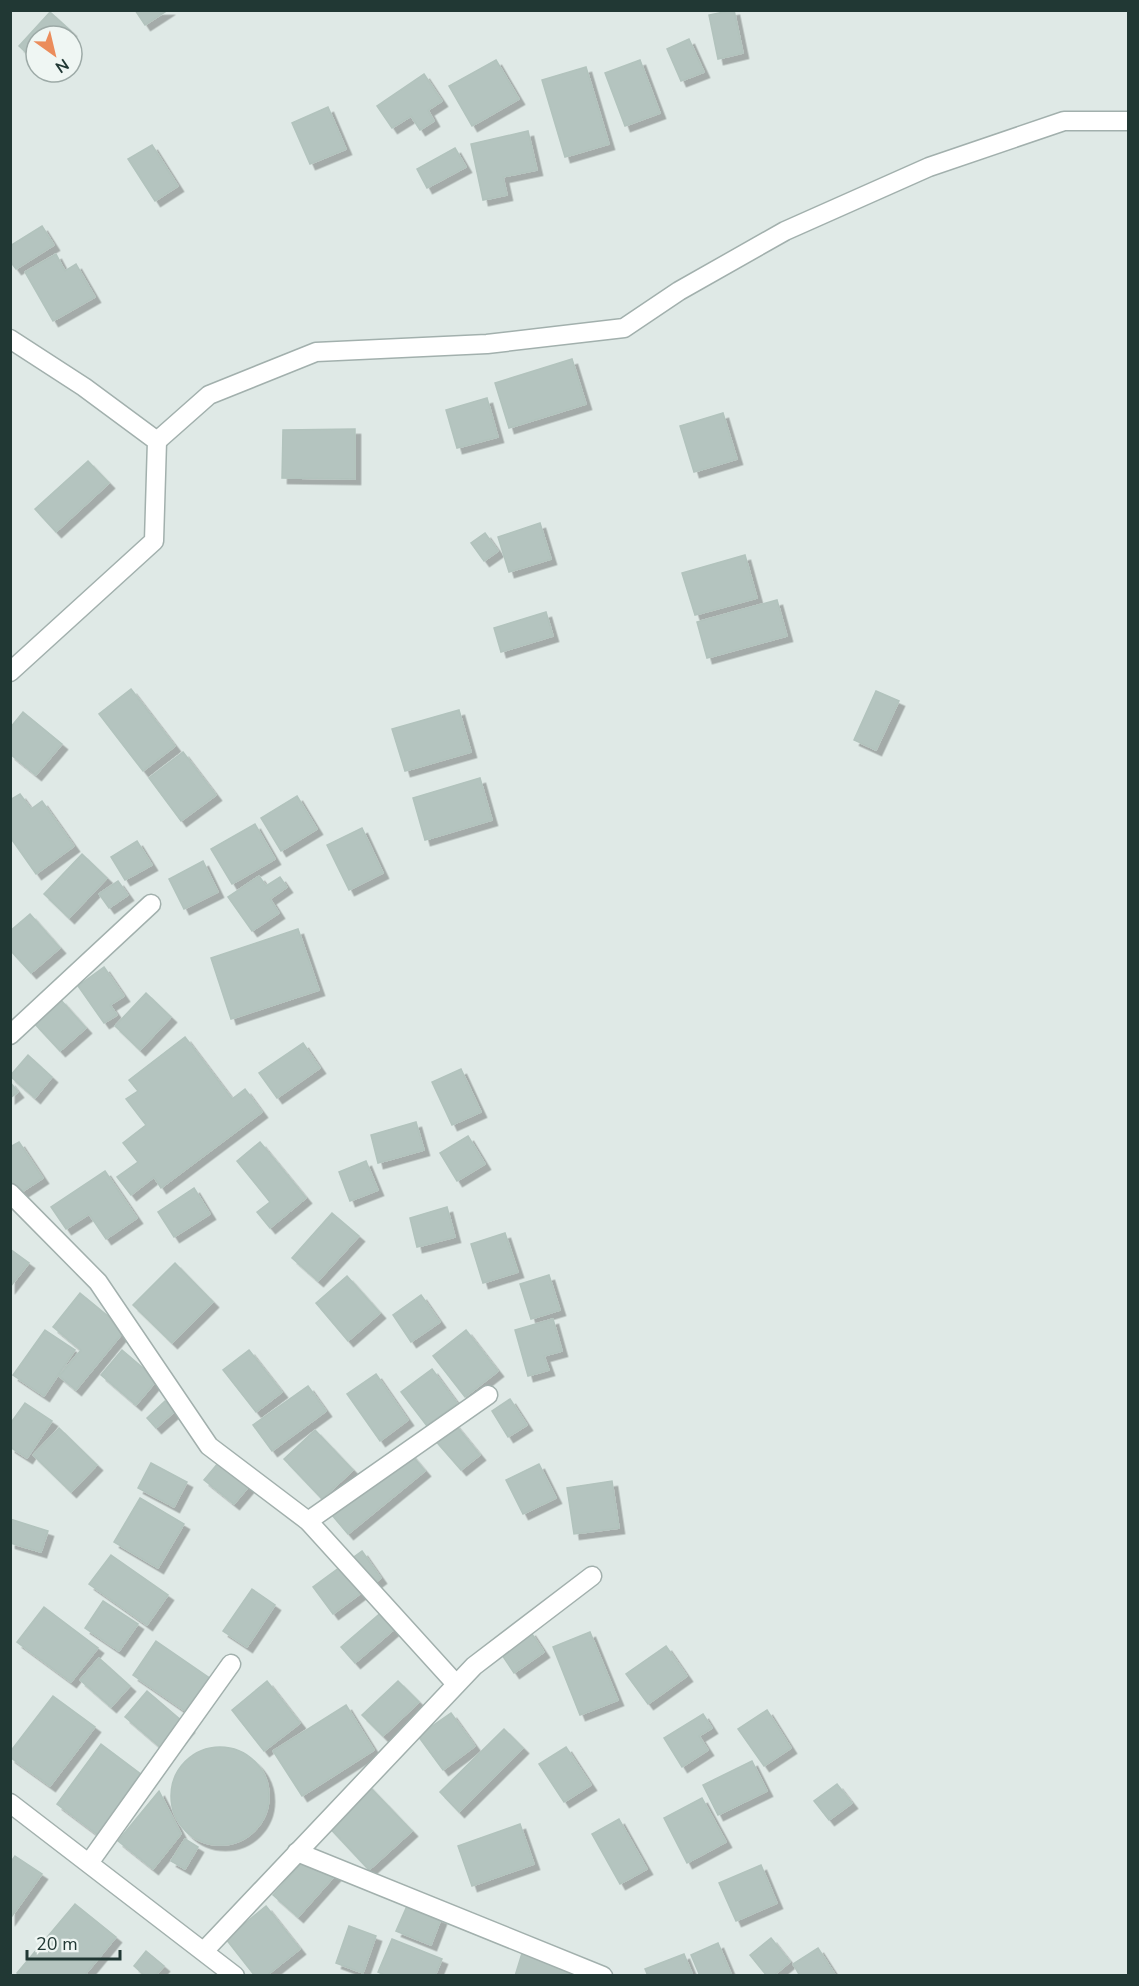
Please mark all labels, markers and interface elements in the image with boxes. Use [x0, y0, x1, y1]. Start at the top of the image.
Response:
north arrow [24, 24, 84, 84]
text: N [51, 53, 73, 78]
scale bar [27, 1923, 120, 1961]
text: 20 m [36, 1932, 78, 1956]

